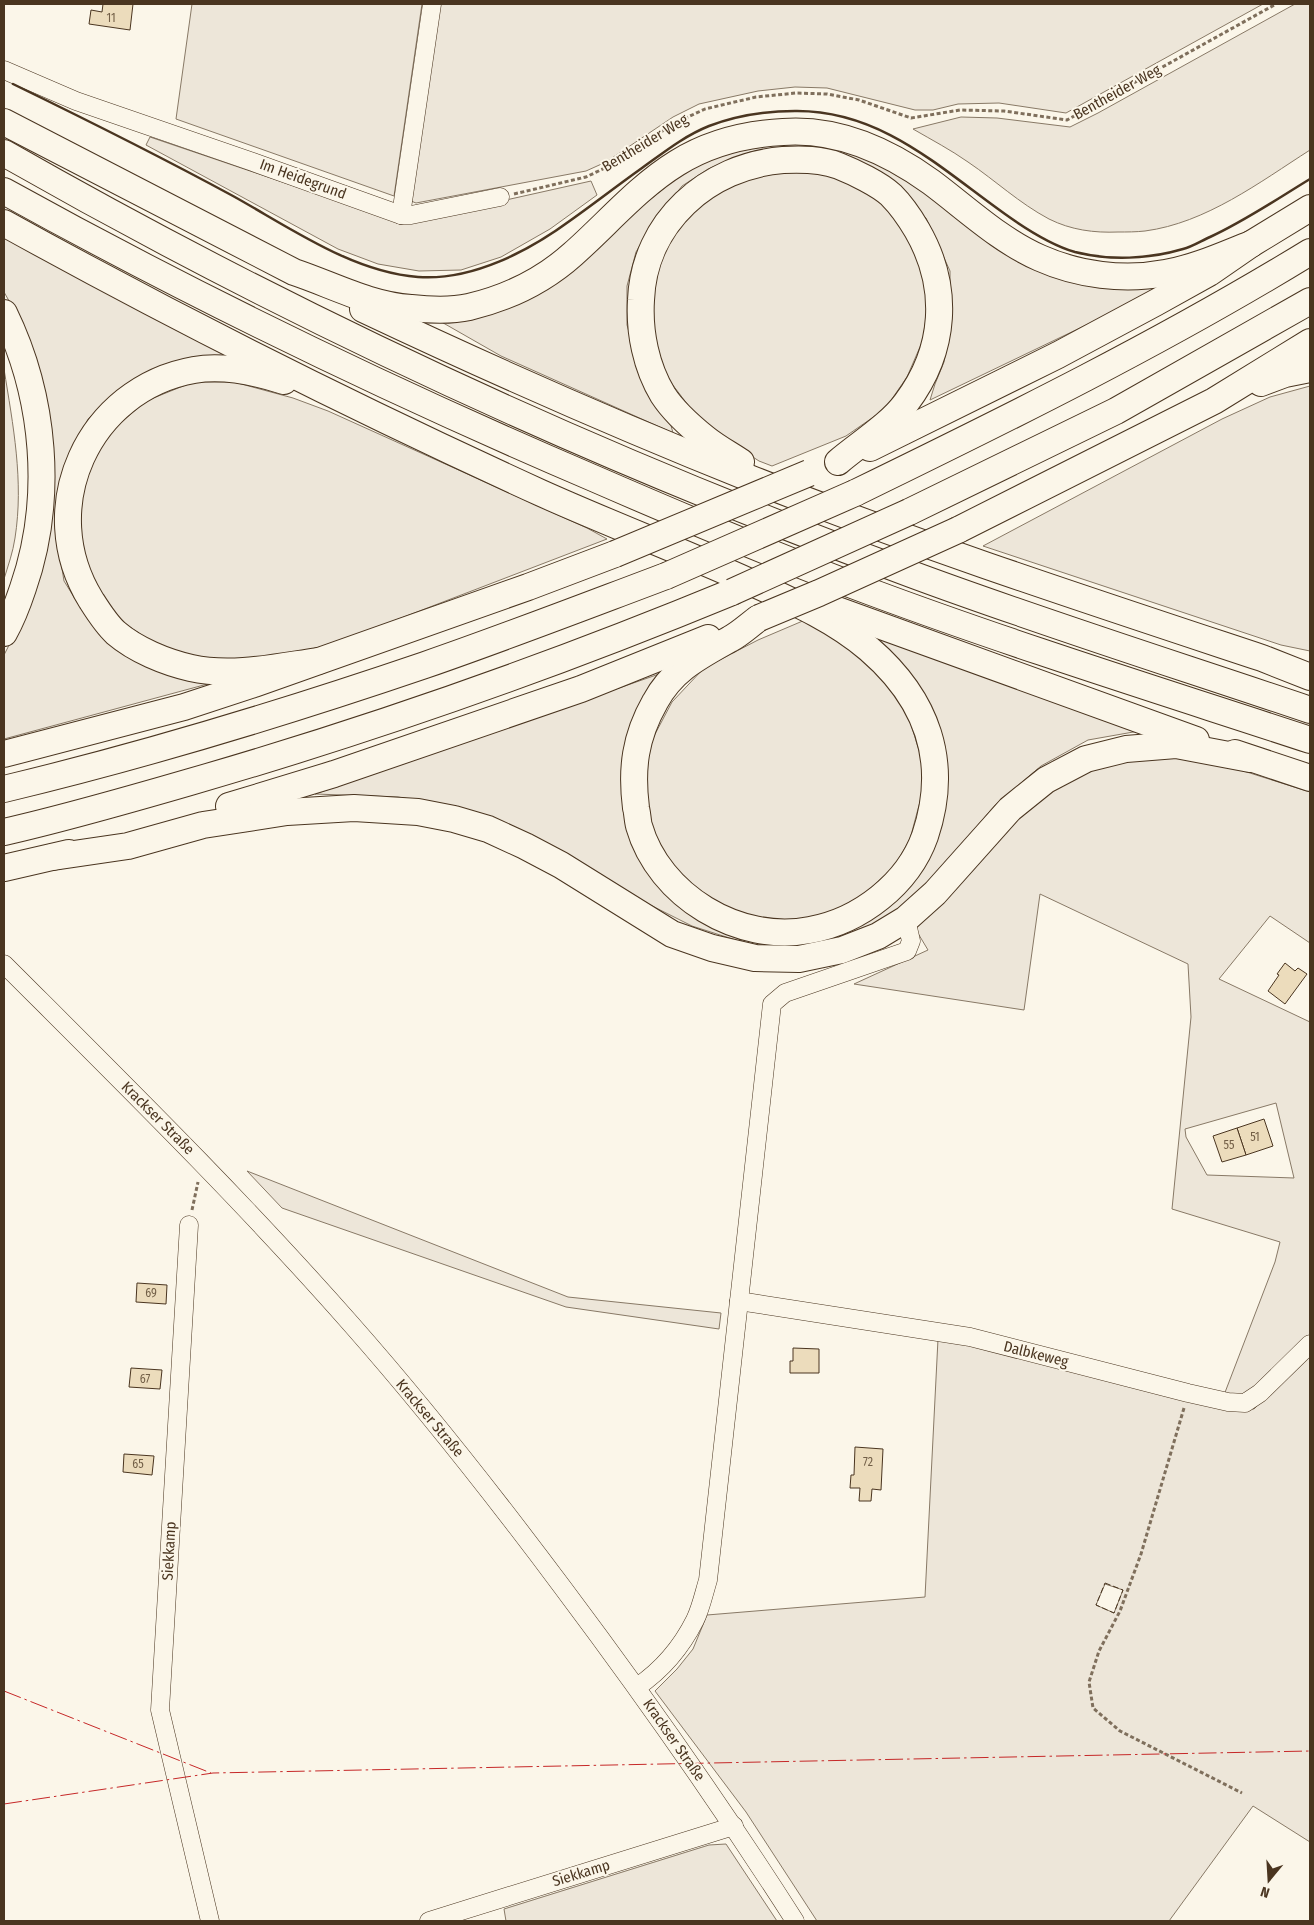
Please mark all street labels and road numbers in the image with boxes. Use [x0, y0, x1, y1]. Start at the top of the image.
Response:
street label: Bentheider Weg [1070, 61, 1164, 123]
street label: Bentheider Weg [599, 110, 691, 176]
street label: Im Heidegrund [257, 155, 349, 203]
street label: Krackser Straße [118, 1078, 198, 1158]
street label: Dalbkeweg [1002, 1337, 1070, 1371]
street label: Krackser Straße [392, 1375, 468, 1461]
street label: Siekkamp [158, 1521, 180, 1581]
street label: Krackser Straße [639, 1696, 709, 1784]
street label: Siekkamp [550, 1856, 612, 1890]

